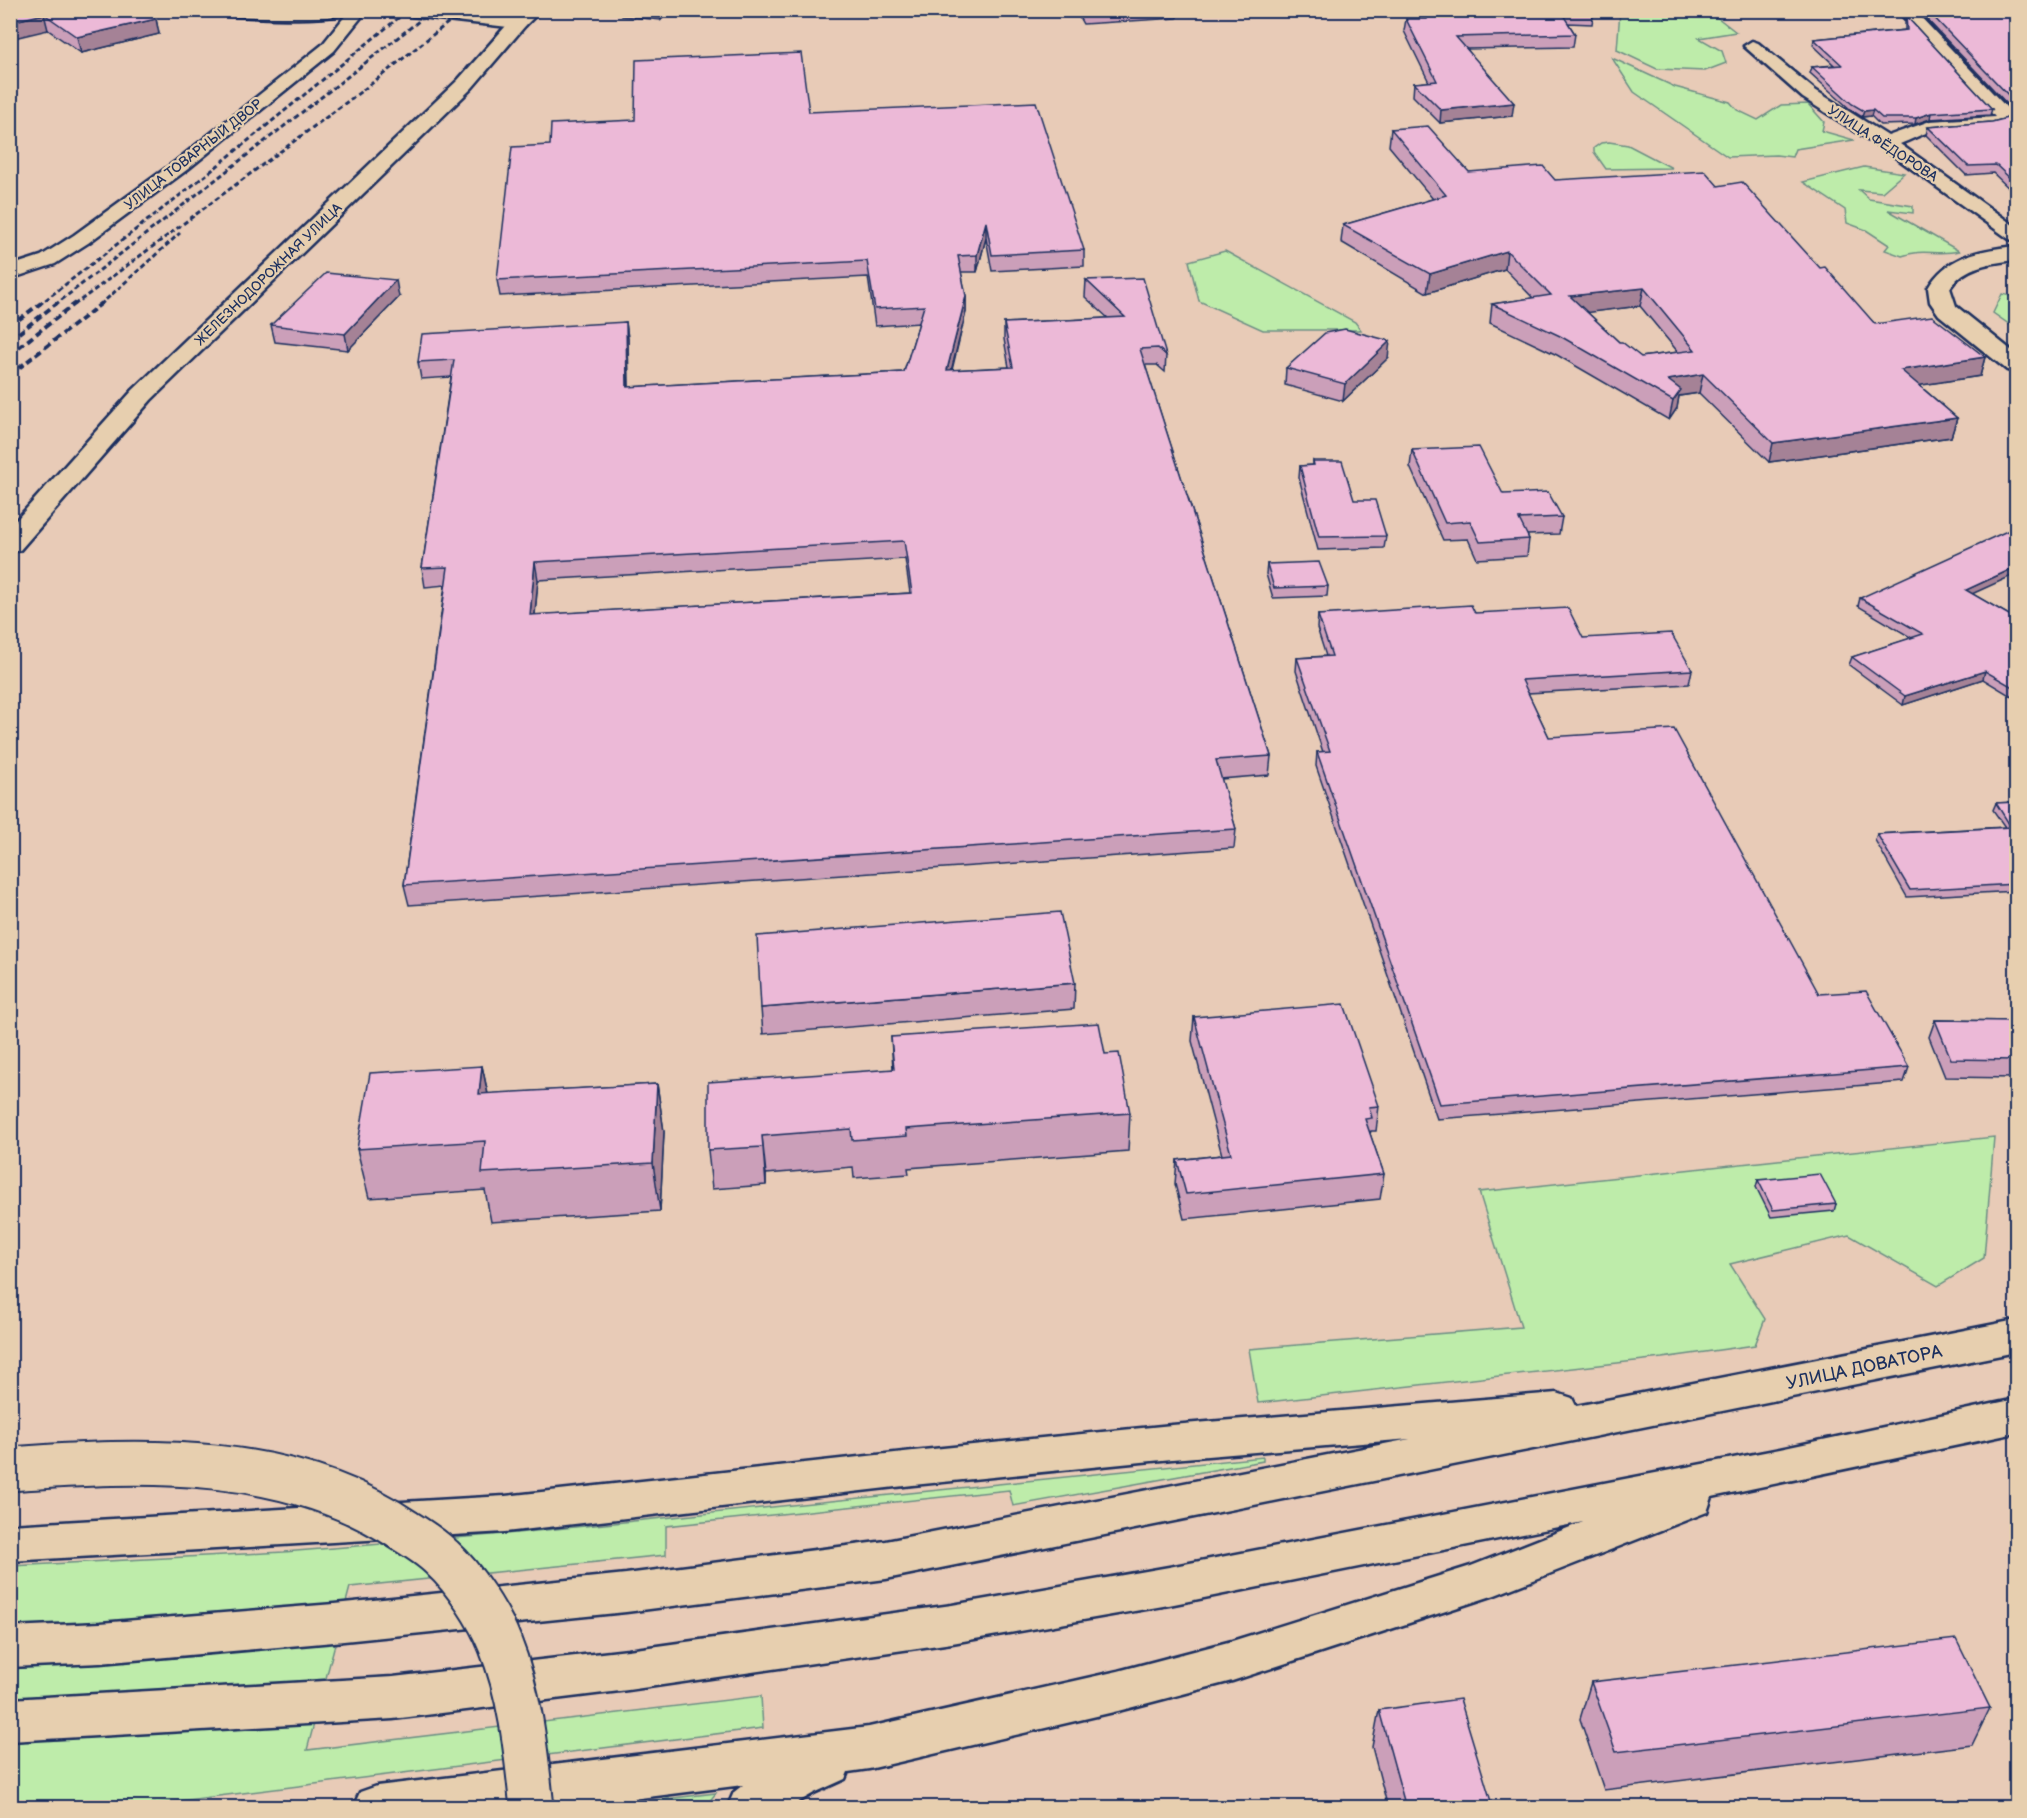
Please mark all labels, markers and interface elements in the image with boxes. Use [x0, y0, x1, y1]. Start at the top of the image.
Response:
street label: УЛИЦА ТОВАРНЫЙ ДВОР [121, 95, 266, 213]
street label: УЛИЦА ФЁДОРОВА [1825, 101, 1942, 186]
street label: ЖЕЛЕЗНОДОРОЖНАЯ УЛИЦА [191, 199, 346, 349]
street label: УЛИЦА ДОВАТОРА [1784, 1341, 1944, 1394]

